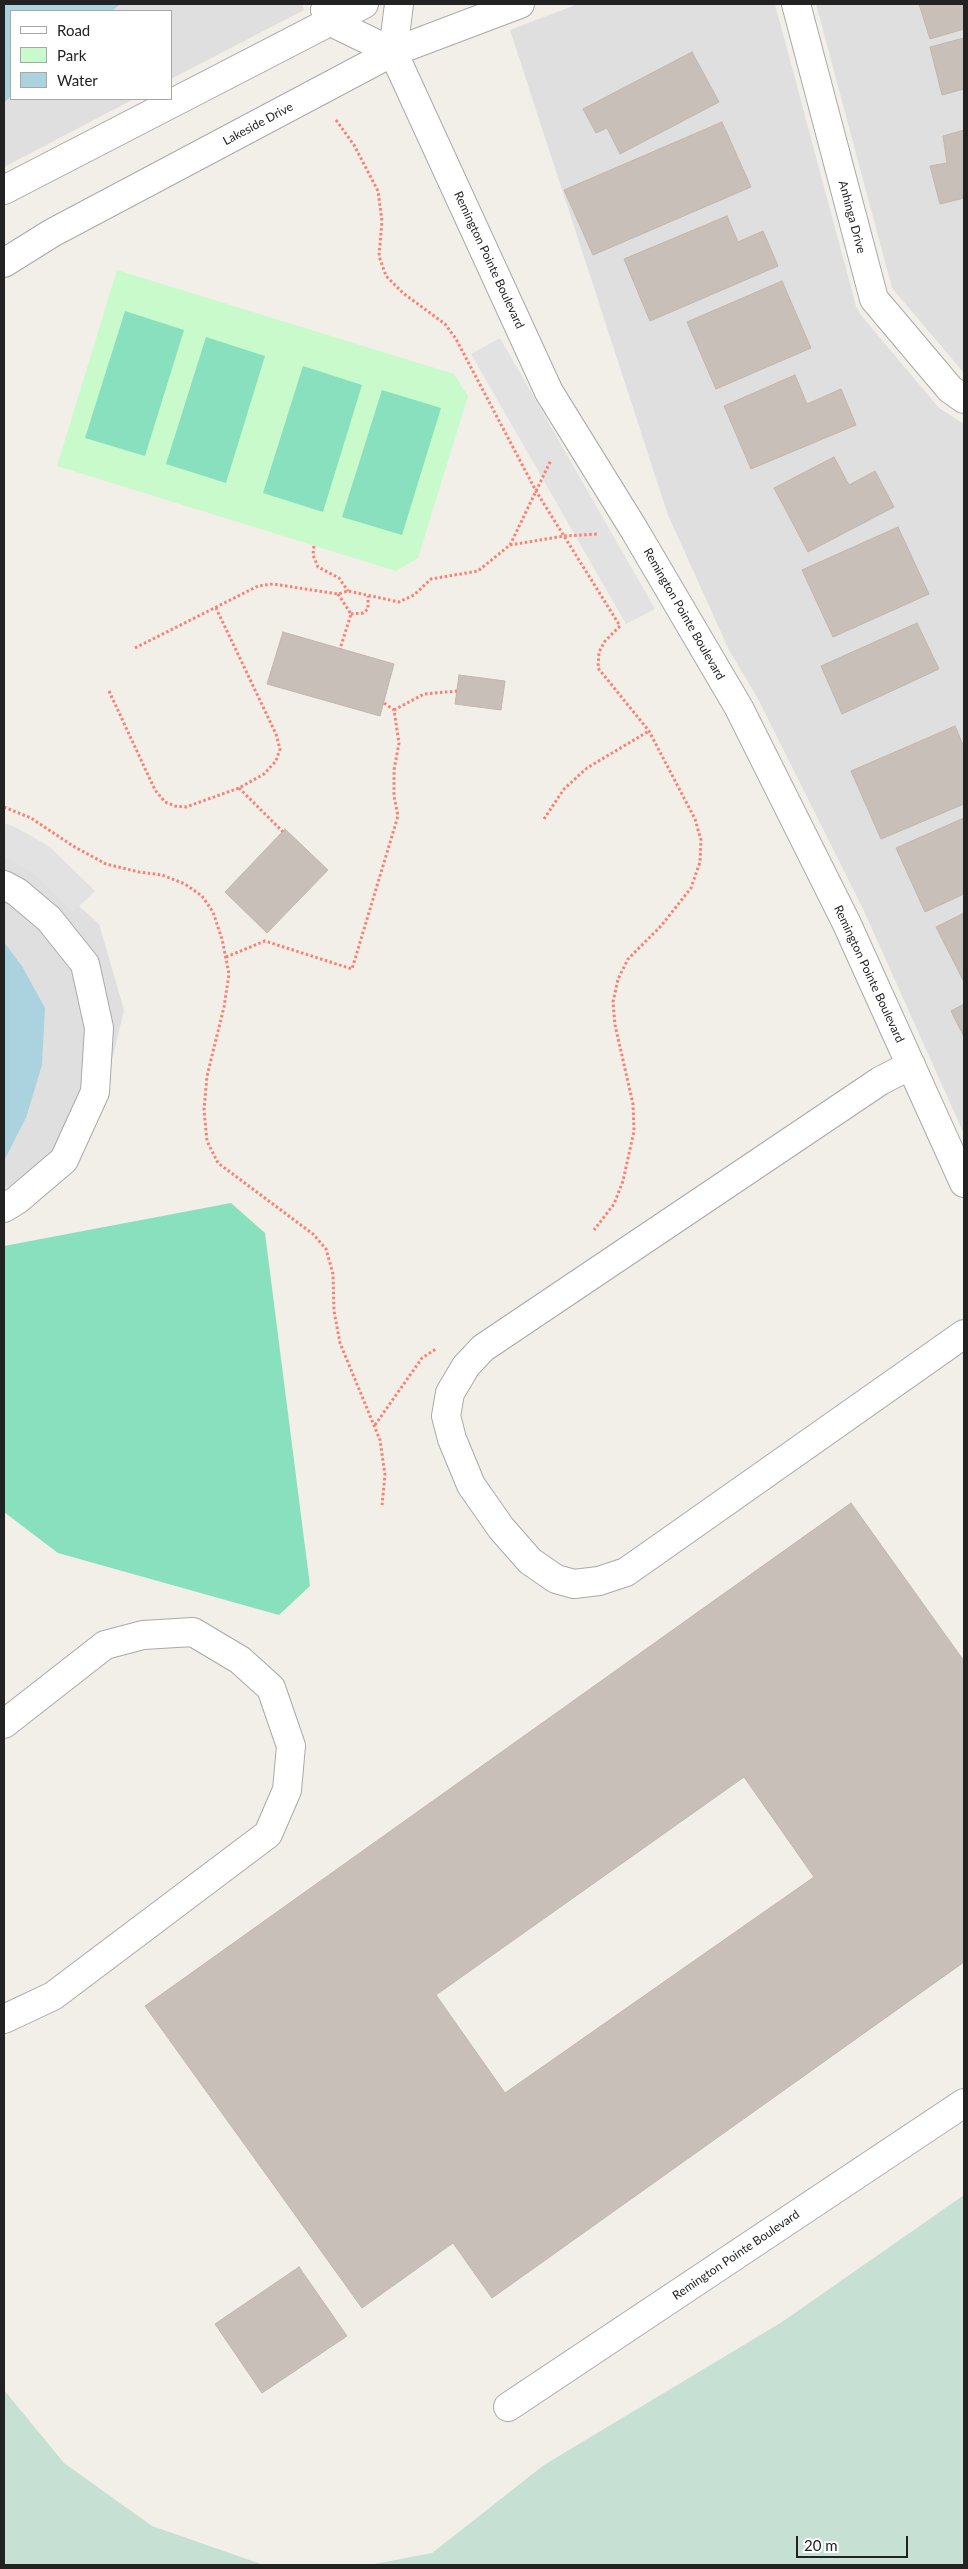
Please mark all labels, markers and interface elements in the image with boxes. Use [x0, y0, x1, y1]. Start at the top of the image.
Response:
legend [10, 10, 172, 100]
text: Road [57, 21, 90, 39]
text: Park [57, 46, 86, 64]
text: Water [57, 71, 98, 89]
street label: Lakeside Drive [221, 100, 295, 148]
street label: Anhinga Drive [835, 179, 869, 255]
street label: Remington Pointe Boulevard [451, 189, 527, 331]
street label: Remington Pointe Boulevard [640, 545, 728, 683]
street label: Remington Pointe Boulevard [831, 903, 907, 1045]
street label: Remington Pointe Boulevard [670, 2207, 802, 2303]
scale bar [798, 2526, 910, 2558]
text: 20 m [804, 2536, 838, 2554]

